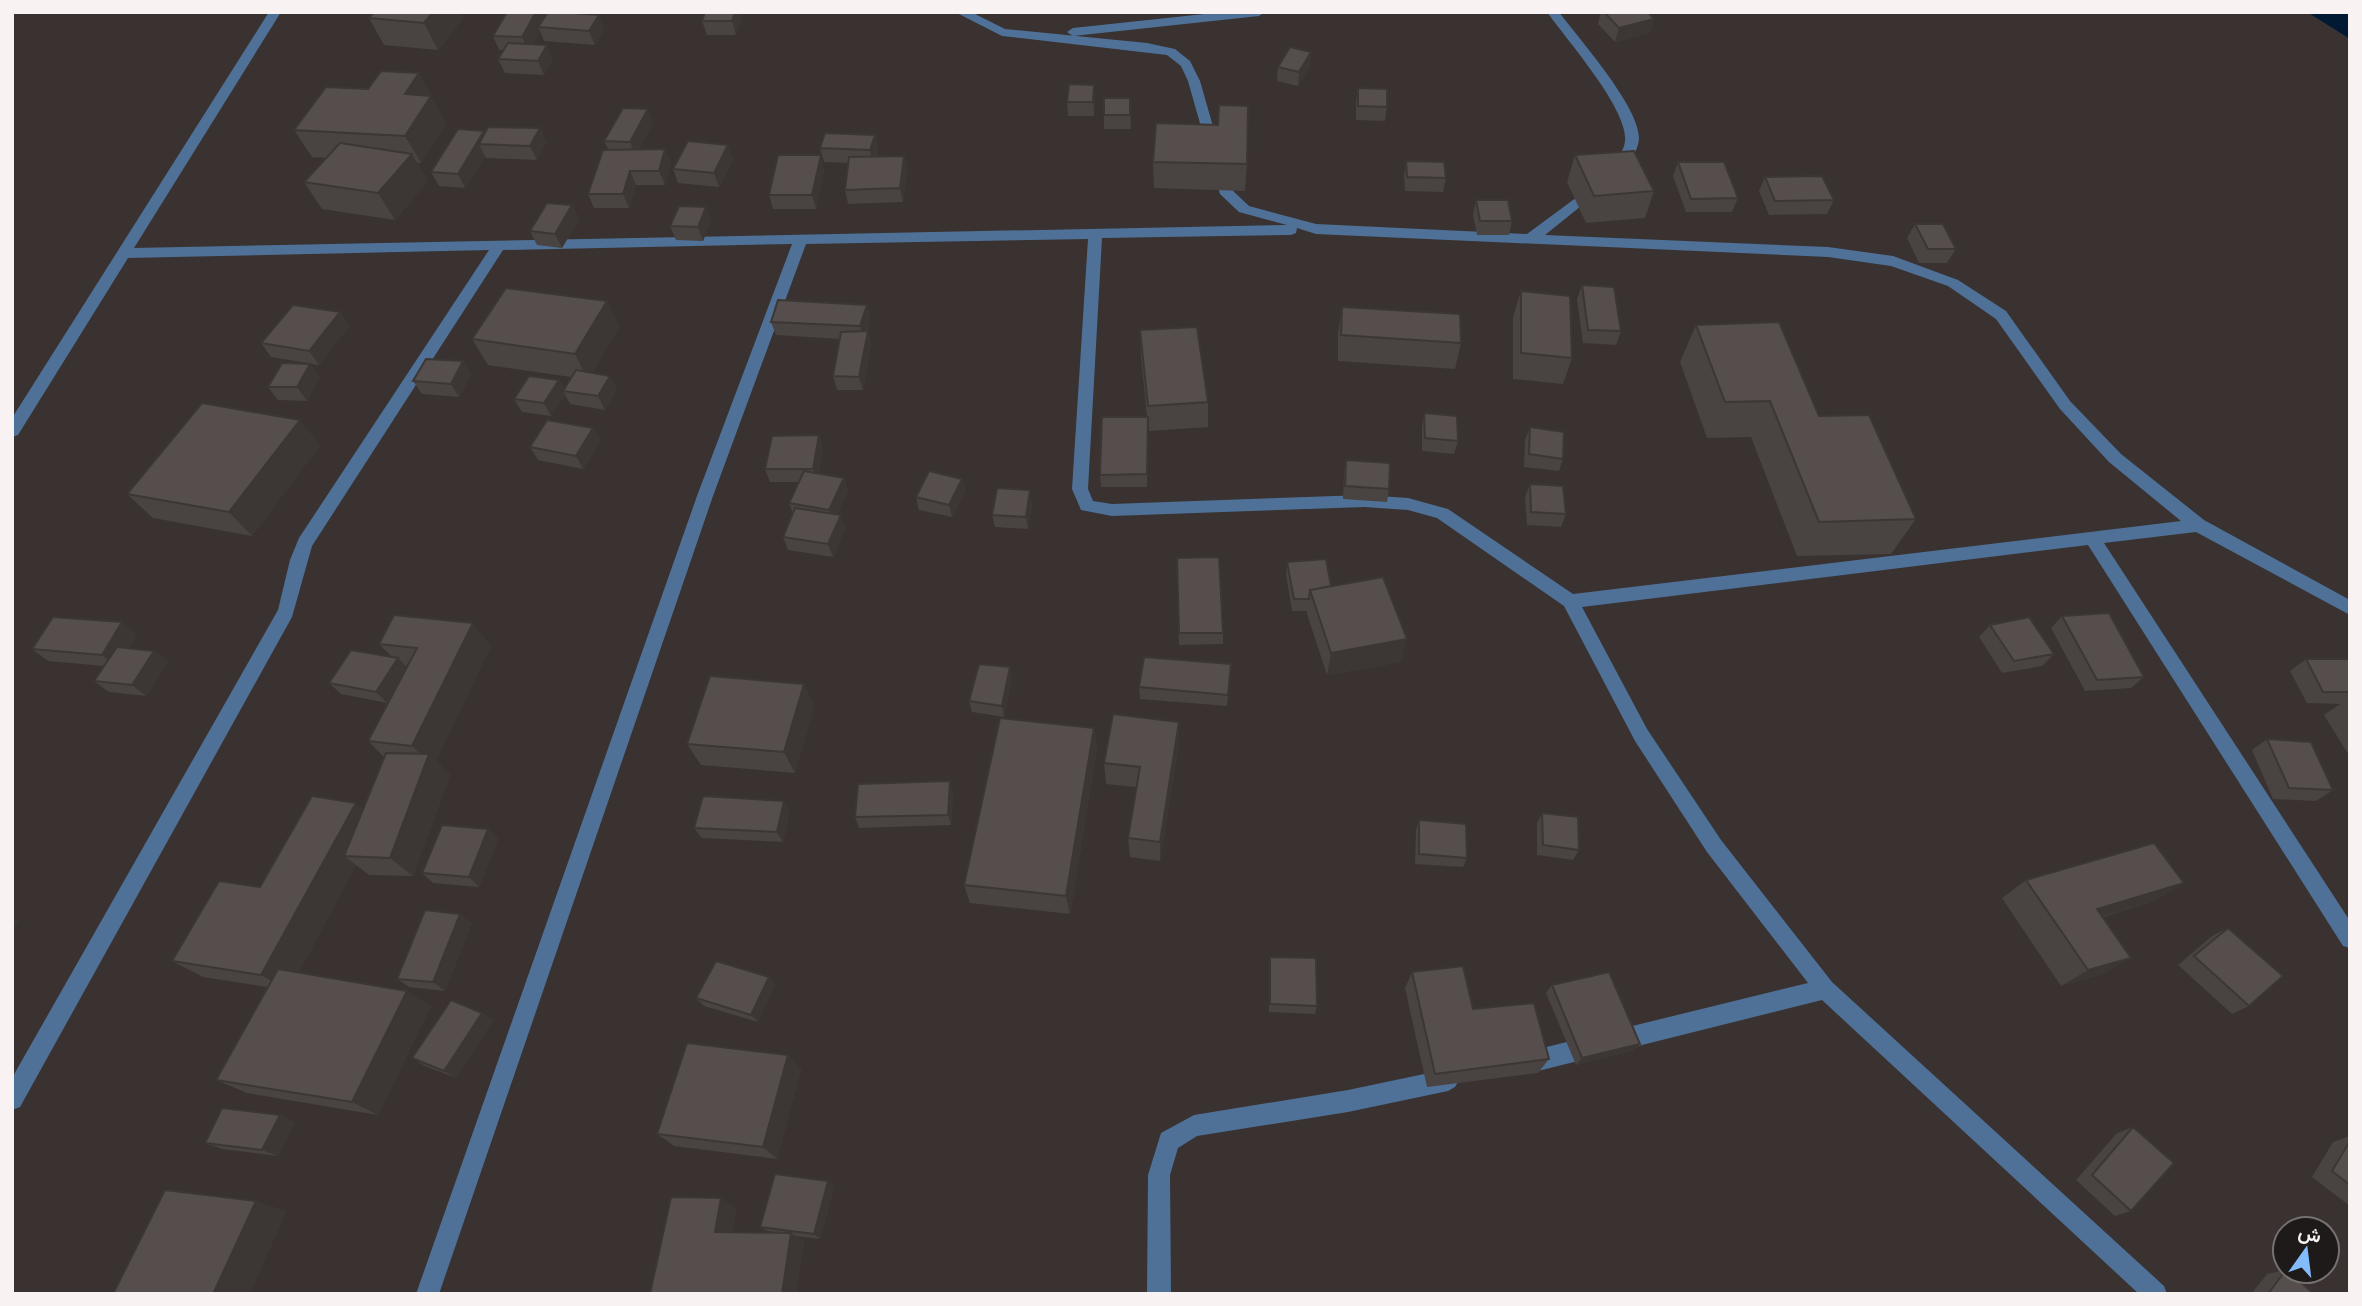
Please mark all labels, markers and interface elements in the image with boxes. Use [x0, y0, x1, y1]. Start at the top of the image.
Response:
north arrow [2271, 1215, 2341, 1285]
text: ش [2296, 1219, 2324, 1249]

